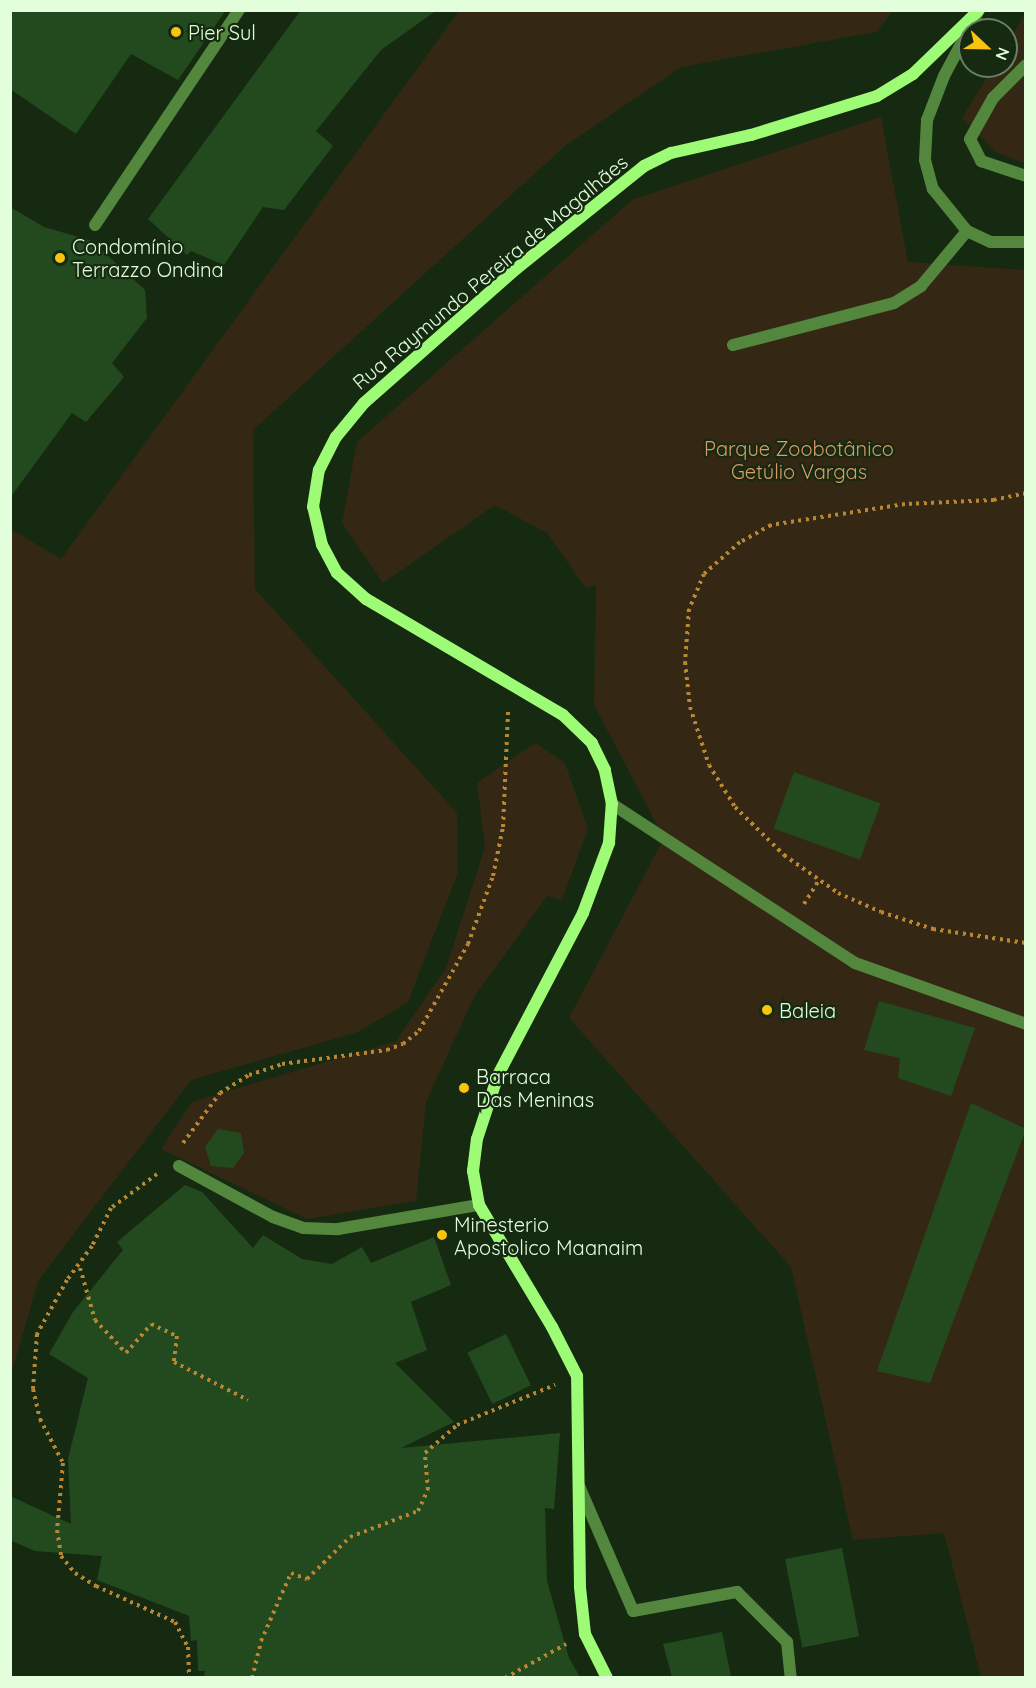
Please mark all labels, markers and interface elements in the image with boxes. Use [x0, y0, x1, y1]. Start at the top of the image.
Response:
north arrow [958, 18, 1018, 78]
place label: Pier Sul [188, 20, 256, 44]
marker: Pier Sul [169, 25, 183, 39]
text: N [991, 45, 1014, 63]
street label: Rua Raymundo Pereira de Magalhães [348, 150, 632, 394]
place label: Condomínio Terrazzo Ondina [72, 234, 224, 281]
marker: Condomínio Terrazzo Ondina [53, 251, 67, 265]
park label: Parque Zoobotânico Getúlio Vargas [704, 437, 894, 484]
place label: Baleia [779, 998, 836, 1022]
marker: Baleia [760, 1003, 774, 1017]
place label: Barraca Das Meninas [476, 1064, 594, 1111]
marker: Barraca Das Meninas [457, 1081, 471, 1095]
place label: Minesterio Apostolico Maanaim [454, 1212, 643, 1259]
marker: Minesterio Apostolico Maanaim [435, 1228, 449, 1242]

